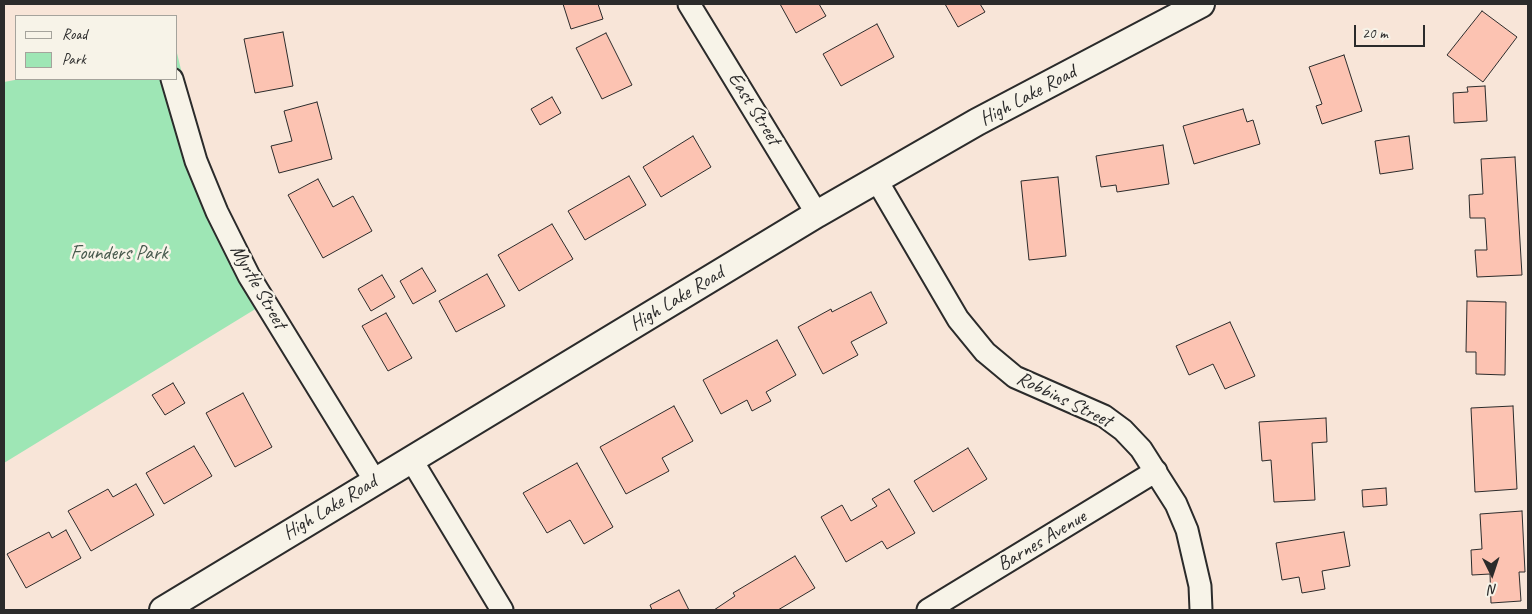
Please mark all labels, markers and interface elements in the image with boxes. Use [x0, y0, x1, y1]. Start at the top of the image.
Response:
legend [15, 15, 178, 80]
scale bar [1357, 15, 1428, 47]
text: 20 m [1362, 24, 1388, 43]
text: Road [62, 25, 87, 44]
text: Park [62, 50, 86, 69]
street label: High Lake Road [976, 61, 1080, 131]
street label: East Street [722, 68, 786, 150]
street label: Myrtle Street [224, 241, 292, 333]
park label: Founders Park [70, 242, 168, 266]
street label: High Lake Road [626, 262, 728, 336]
street label: Robbins Street [1012, 367, 1116, 433]
street label: High Lake Road [279, 471, 381, 545]
street label: Barnes Avenue [993, 505, 1091, 577]
north arrow [1467, 549, 1517, 599]
text: N [1488, 581, 1498, 598]

